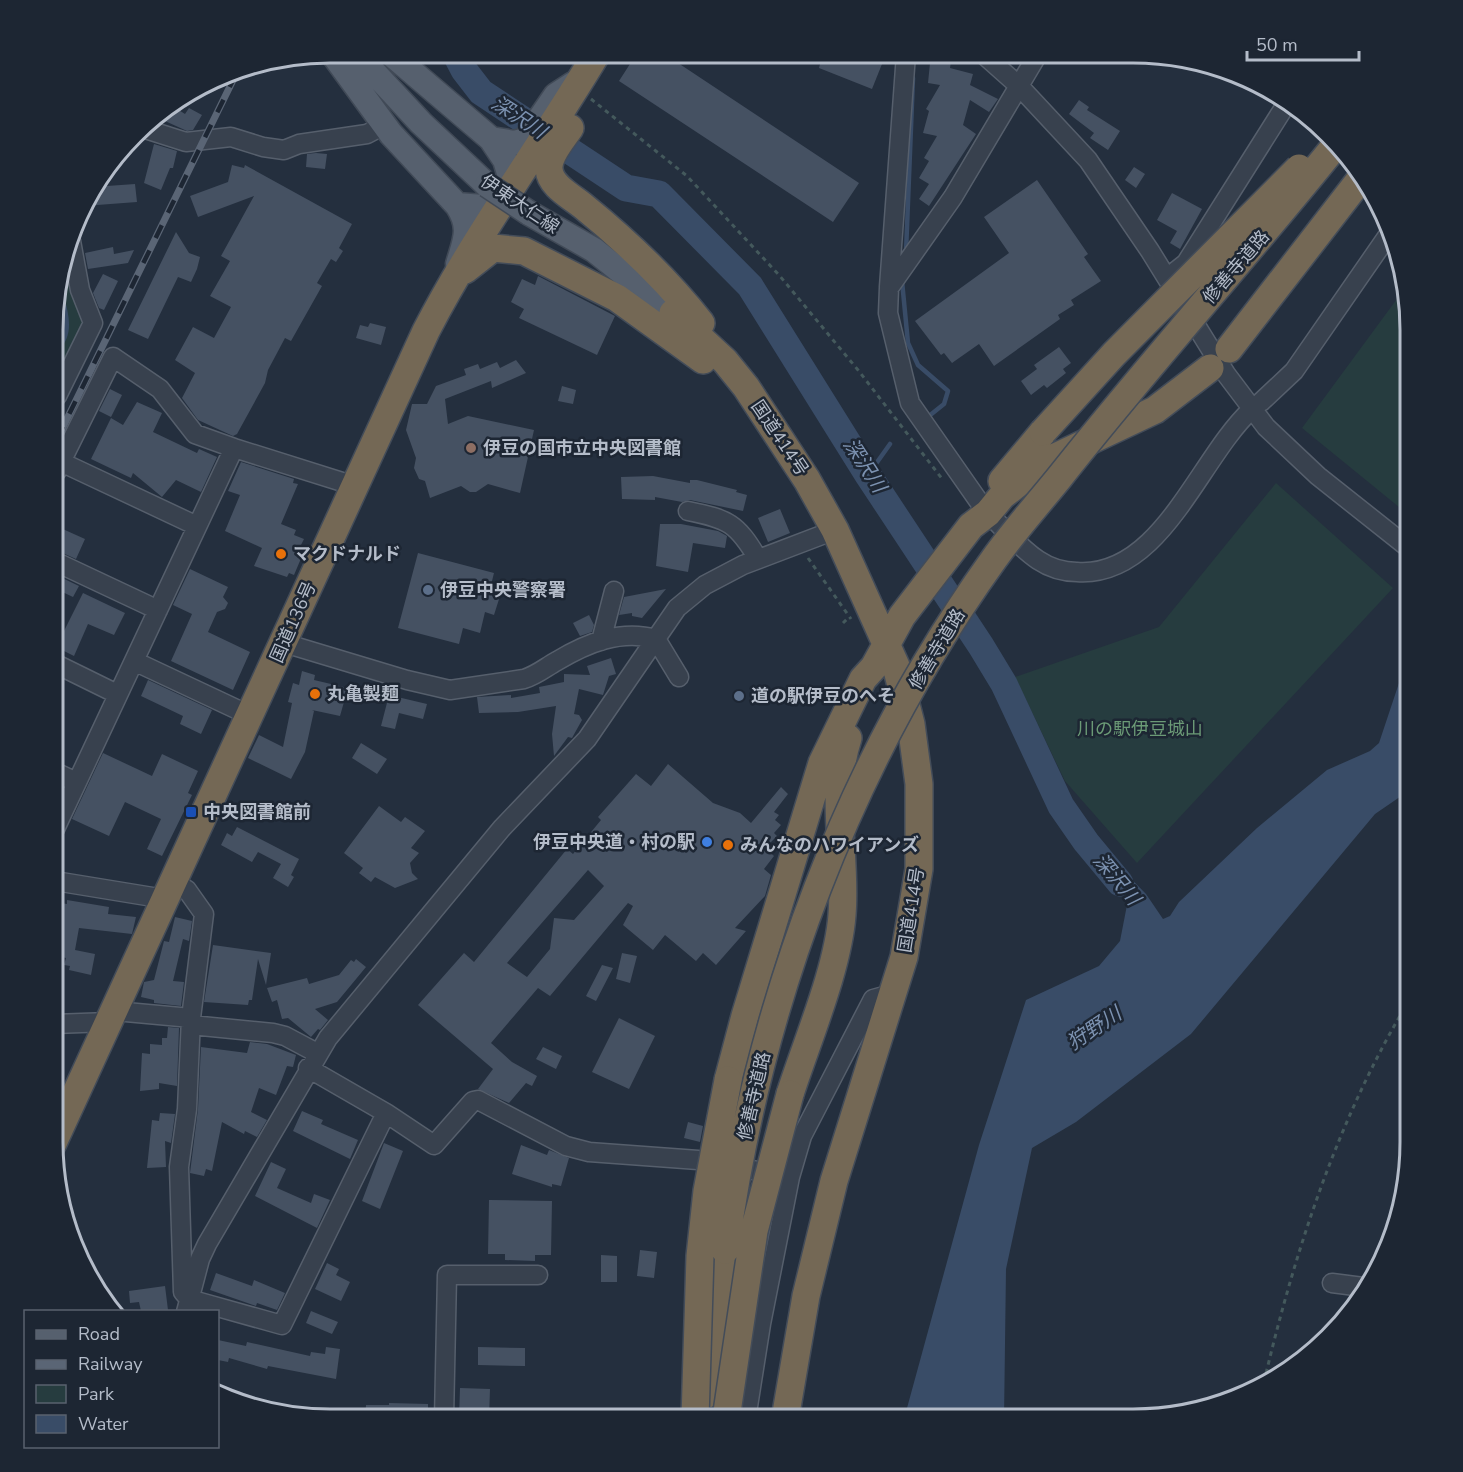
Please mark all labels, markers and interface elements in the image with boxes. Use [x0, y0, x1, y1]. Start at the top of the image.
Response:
scale bar [1247, 24, 1360, 62]
text: 50 m [1256, 33, 1298, 57]
water label: 深沢川 [486, 90, 553, 146]
street label: 伊東大仁線 [476, 169, 564, 239]
street label: 修善寺道路 [1197, 225, 1275, 309]
street label: 国道414号 [746, 395, 814, 481]
water label: 深沢川 [837, 433, 893, 499]
place label: 伊豆の国市立中央図書館 [483, 436, 681, 460]
marker: 伊豆の国市立中央図書館 [464, 441, 478, 455]
place label: マクドナルド [293, 542, 401, 566]
marker: マクドナルド [274, 547, 288, 561]
street label: 国道136号 [264, 578, 322, 666]
place label: 伊豆中央警察署 [440, 578, 566, 602]
marker: 伊豆中央警察署 [421, 583, 435, 597]
street label: 修善寺道路 [904, 604, 970, 694]
place label: 丸亀製麺 [327, 682, 399, 706]
place label: 道の駅伊豆のへそ [751, 684, 895, 708]
marker: 丸亀製麺 [308, 687, 322, 701]
marker: 道の駅伊豆のへそ [732, 689, 746, 703]
park label: 川の駅伊豆城山 [1077, 717, 1203, 741]
place label: 中央図書館前 [203, 800, 311, 824]
marker: 中央図書館前 [184, 805, 198, 819]
place label: 伊豆中央道・村の駅 [533, 830, 695, 854]
place label: みんなのハワイアンズ [740, 833, 919, 857]
marker: 伊豆中央道・村の駅 [700, 835, 714, 849]
marker: みんなのハワイアンズ [721, 838, 735, 852]
water label: 深沢川 [1087, 848, 1148, 913]
street label: 国道414号 [892, 865, 930, 955]
water label: 狩野川 [1062, 999, 1128, 1056]
street label: 修善寺道路 [732, 1049, 776, 1143]
legend [24, 1310, 219, 1448]
text: Road [78, 1322, 120, 1346]
text: Railway [78, 1352, 143, 1376]
text: Park [78, 1382, 115, 1406]
text: Water [78, 1412, 129, 1436]

